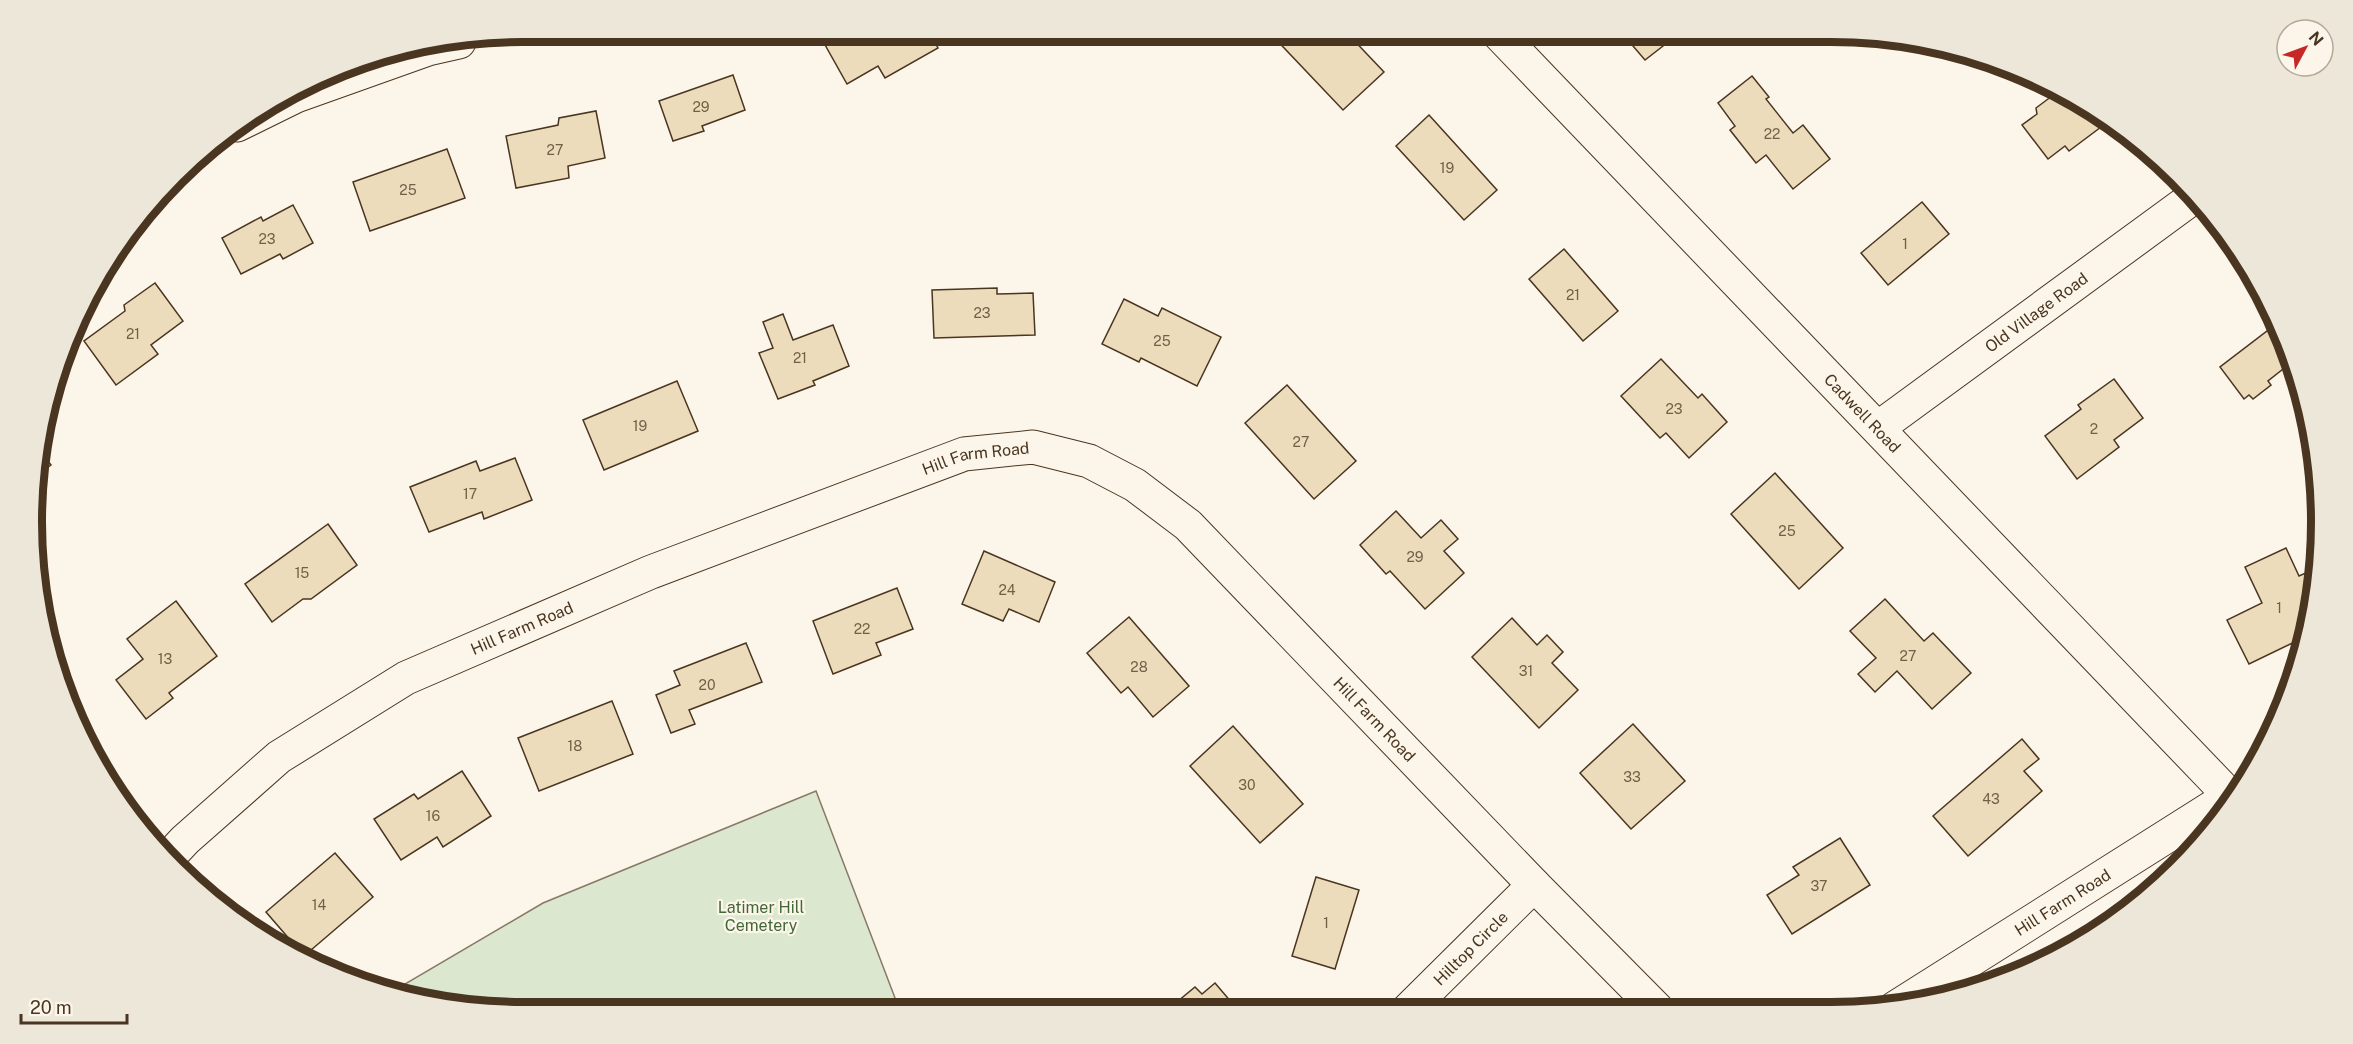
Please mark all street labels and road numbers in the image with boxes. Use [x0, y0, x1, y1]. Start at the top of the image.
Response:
street label: Old Village Road [1981, 269, 2092, 357]
street label: Cadwell Road [1820, 370, 1904, 457]
street label: Hill Farm Road [919, 438, 1030, 479]
street label: Hill Farm Road [468, 598, 576, 659]
street label: Hill Farm Road [1329, 673, 1419, 766]
street label: Hill Farm Road [2011, 865, 2114, 940]
street label: Hilltop Circle [1430, 907, 1512, 989]

